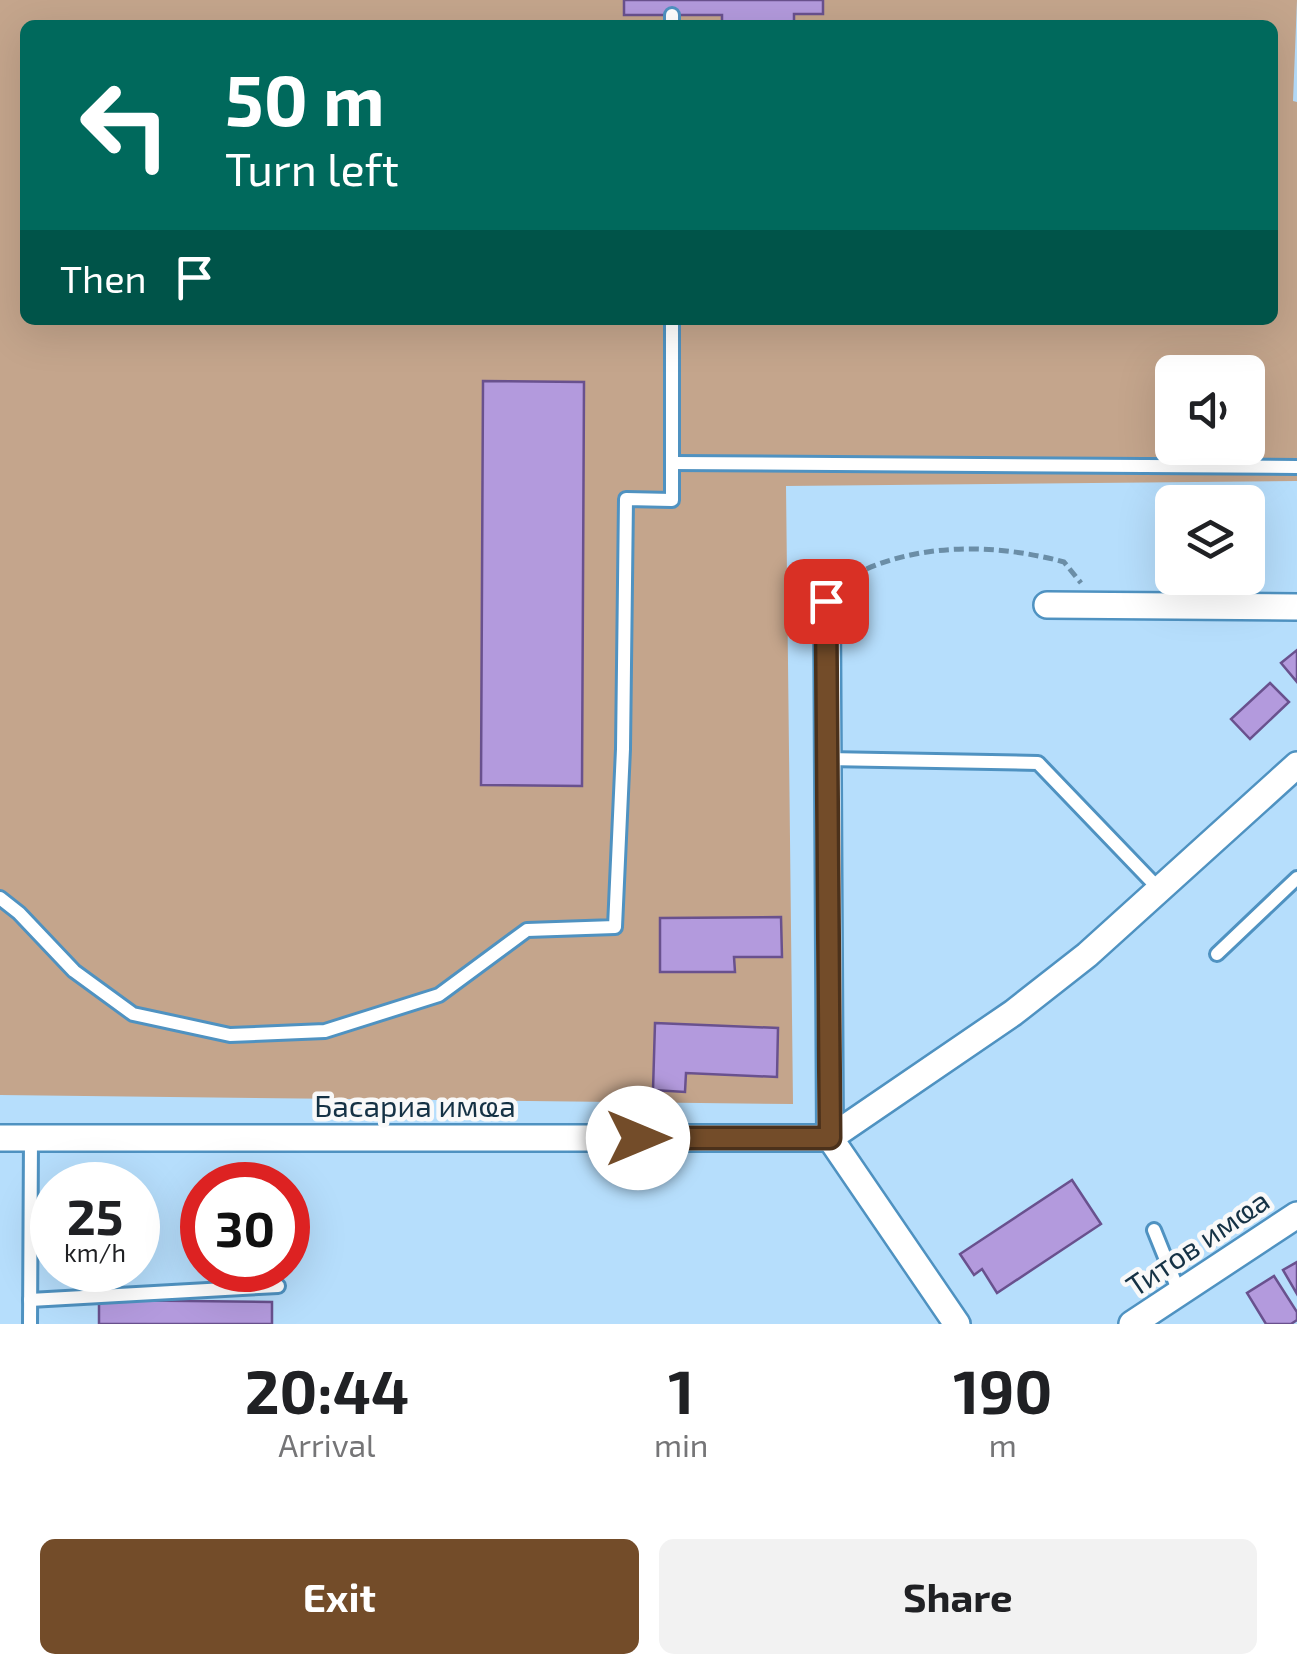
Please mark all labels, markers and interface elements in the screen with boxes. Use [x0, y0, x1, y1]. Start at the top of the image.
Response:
text: 50 m [225, 56, 385, 140]
icon: left [60, 60, 190, 190]
text: Turn left [225, 141, 399, 195]
icon: arrive [167, 250, 222, 305]
text: Then [60, 255, 147, 301]
map controls [1155, 355, 1265, 595]
button: sound [1155, 355, 1265, 465]
button: layers [1155, 485, 1265, 595]
pin [784, 559, 869, 644]
icon: arrive [799, 574, 854, 629]
position arrow [586, 1086, 690, 1190]
street label: Басариа имҩа [314, 1087, 516, 1123]
speed limit sign: 30 [180, 1162, 310, 1292]
street label: Титов имҩа [1119, 1181, 1275, 1303]
text: 25 [67, 1185, 123, 1245]
text: km/h [64, 1237, 126, 1267]
text: 20:44 [245, 1354, 409, 1426]
text: 1 [668, 1354, 694, 1426]
text: 190 [953, 1354, 1052, 1426]
text: Arrival [278, 1425, 376, 1463]
text: min [654, 1425, 708, 1463]
text: m [989, 1425, 1017, 1463]
button: Exit [40, 1539, 639, 1654]
button: Share [659, 1539, 1257, 1654]

